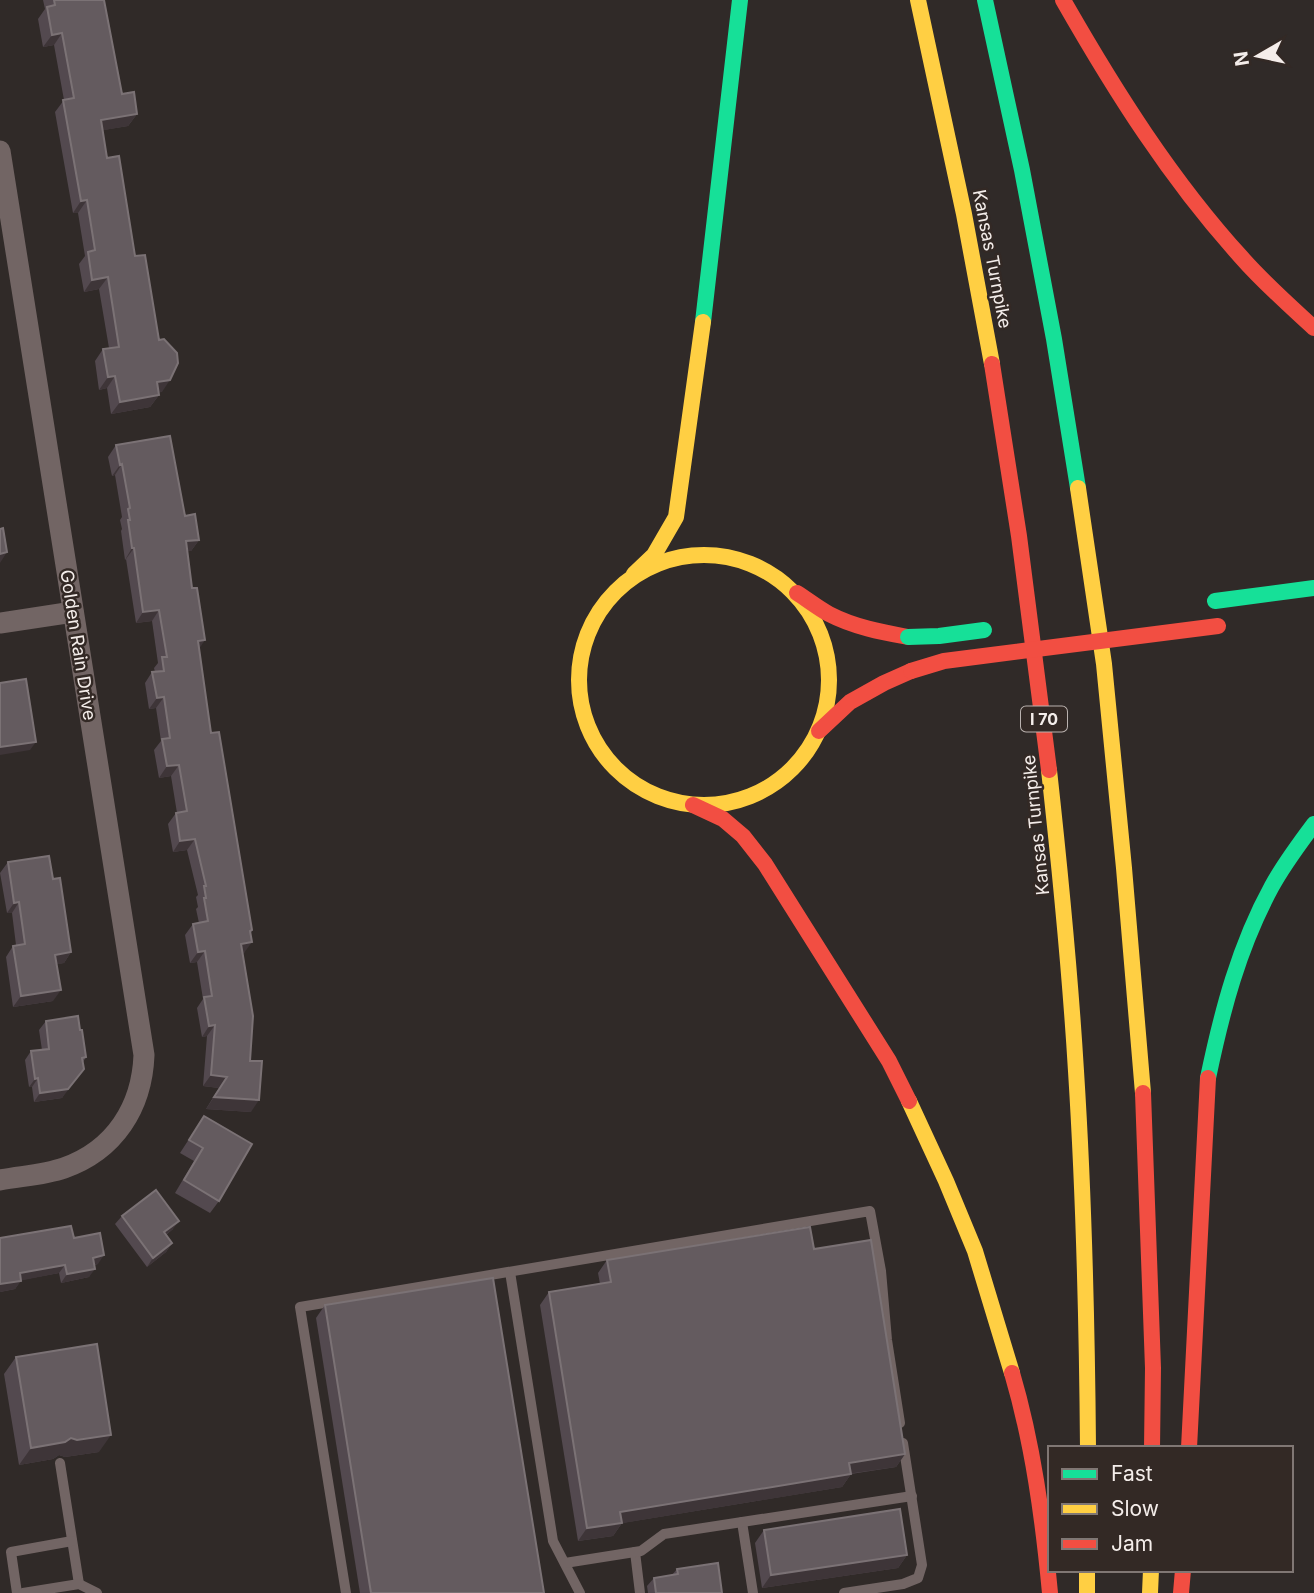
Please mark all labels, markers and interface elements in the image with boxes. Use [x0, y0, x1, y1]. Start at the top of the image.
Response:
north arrow [1223, 21, 1293, 91]
text: N [1229, 50, 1254, 68]
street label: Kansas Turnpike [969, 188, 1016, 330]
street label: Golden Rain Drive [56, 568, 101, 722]
road number: I 70 [1021, 706, 1067, 732]
street label: Kansas Turnpike [1018, 754, 1053, 896]
legend [1048, 1446, 1293, 1572]
text: Fast [1111, 1461, 1153, 1486]
text: Slow [1111, 1496, 1159, 1521]
text: Jam [1111, 1531, 1153, 1556]

